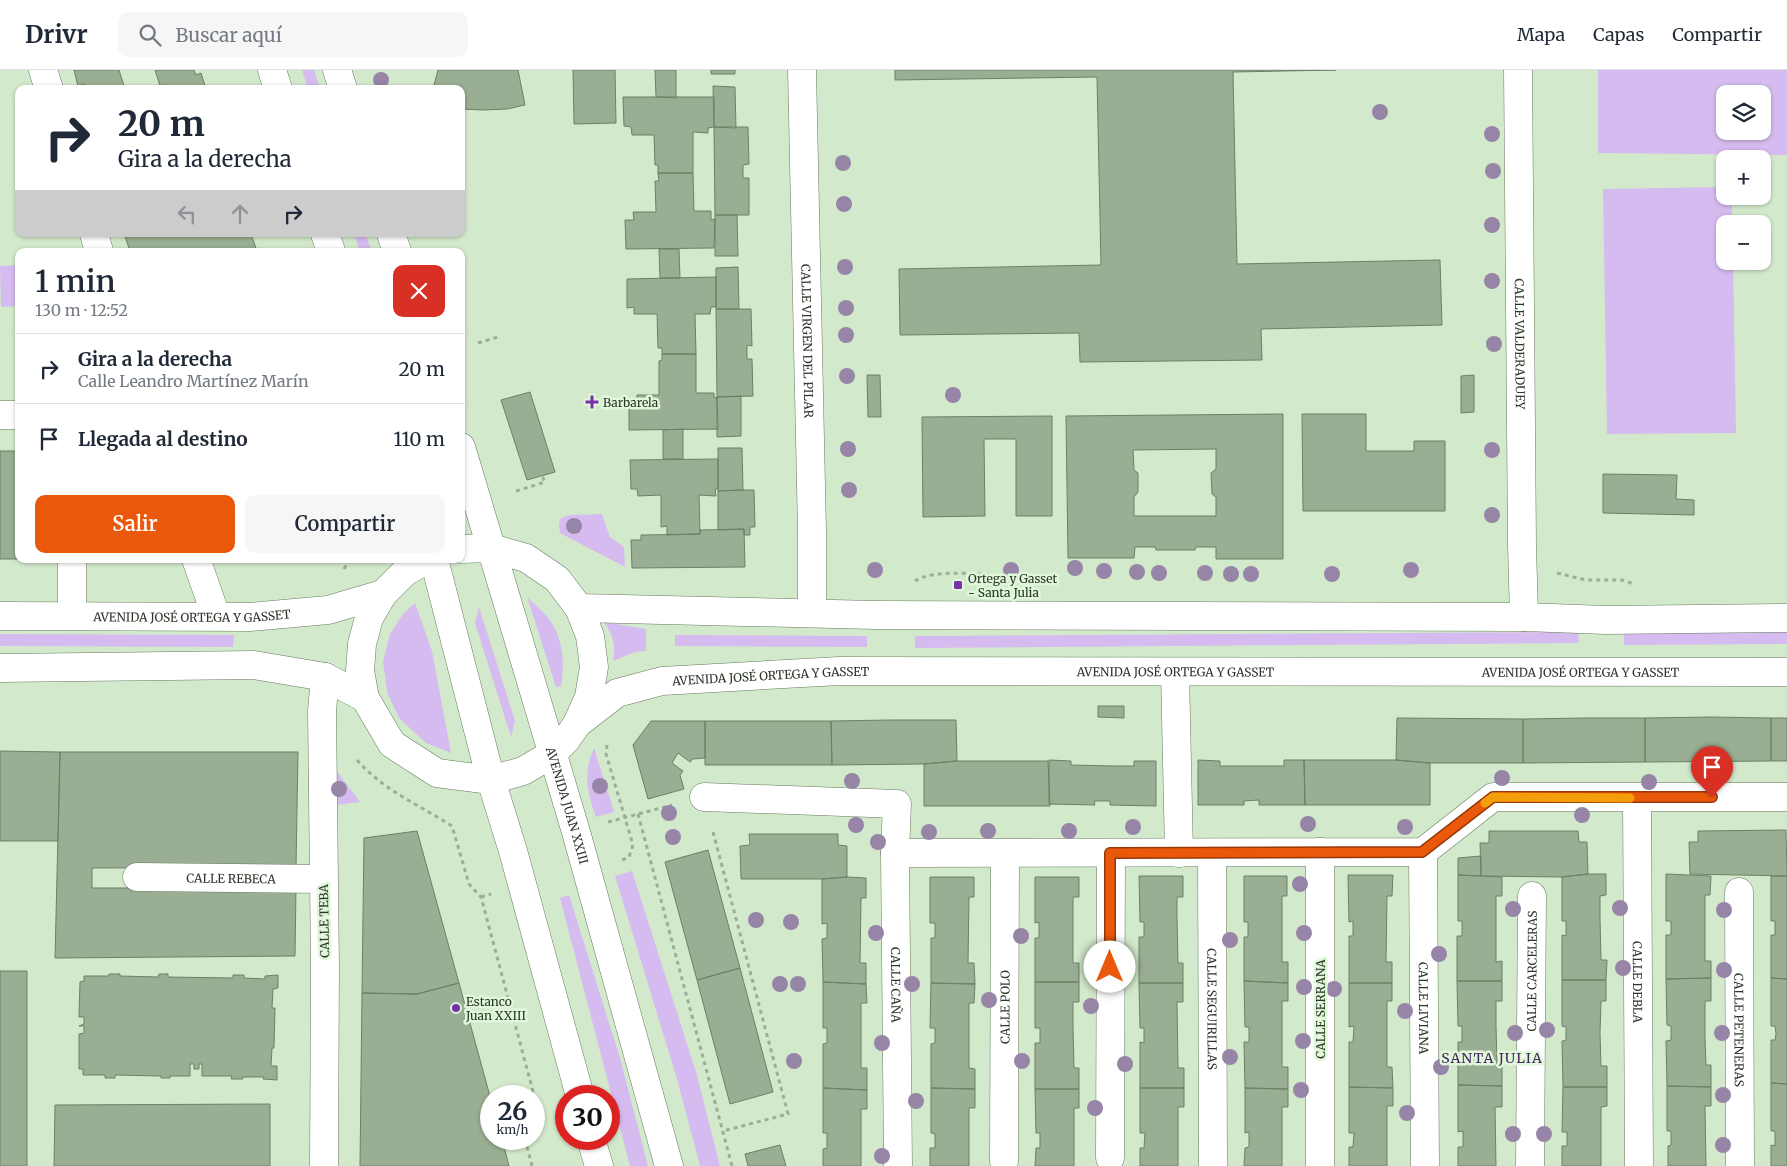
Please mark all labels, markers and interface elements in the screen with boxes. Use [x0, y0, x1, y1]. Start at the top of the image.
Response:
search box [118, 12, 468, 57]
text: Drivr [25, 19, 88, 50]
icon: search [136, 21, 164, 49]
text: Buscar aquí [176, 23, 282, 47]
text: Mapa [1517, 23, 1565, 46]
text: Capas [1593, 23, 1644, 46]
text: Compartir [1672, 23, 1762, 46]
map controls [1716, 85, 1771, 270]
button: layers [1716, 85, 1771, 140]
text: 20 m [118, 102, 205, 146]
icon: right [35, 105, 100, 170]
text: Gira a la derecha [118, 145, 292, 173]
button: + [1716, 150, 1771, 205]
icon: left [173, 200, 201, 228]
icon: ahead [226, 200, 254, 228]
icon: right [279, 200, 307, 228]
button: − [1716, 215, 1771, 270]
text: 1 min [35, 262, 116, 300]
street label: CALLE VIRGEN DEL PILAR [799, 264, 817, 419]
button: close [393, 265, 445, 317]
street label: CALLE VALDERADUEY [1512, 278, 1528, 410]
text: 130 m · 12:52 [35, 300, 128, 320]
text: Gira a la derecha [78, 347, 232, 371]
icon: right [35, 355, 63, 383]
text: 20 m [398, 357, 445, 381]
text: Calle Leandro Martínez Marín [78, 371, 309, 391]
marker: Barbarela [585, 395, 599, 409]
place label: Barbarela [603, 395, 659, 410]
icon: arrive [35, 425, 63, 453]
text: Llegada al destino [78, 427, 248, 451]
text: 110 m [394, 427, 445, 451]
button: Salir [35, 495, 235, 553]
button: Compartir [245, 495, 445, 553]
place label: Ortega y Gasset - Santa Julia [968, 571, 1057, 600]
marker: Ortega y Gasset - Santa Julia [952, 579, 964, 591]
street label: AVENIDA JOSÉ ORTEGA Y GASSET [92, 606, 292, 625]
street label: AVENIDA JOSÉ ORTEGA Y GASSET [671, 663, 870, 688]
street label: AVENIDA JOSÉ ORTEGA Y GASSET [1076, 664, 1275, 679]
street label: AVENIDA JOSÉ ORTEGA Y GASSET [1481, 664, 1680, 679]
street label: AVENIDA JUAN XXIII [543, 744, 592, 866]
pin [1691, 746, 1733, 797]
icon: arrive [1698, 753, 1726, 781]
street label: CALLE REBECA [186, 870, 276, 886]
street label: CALLE TEBA [316, 883, 332, 958]
street label: CALLE CARCELERAS [1523, 911, 1539, 1031]
position arrow [1083, 940, 1135, 992]
street label: CALLE DEBLA [1630, 941, 1646, 1024]
street label: CALLE CAÑA [888, 947, 904, 1023]
street label: CALLE SEGUIRILLAS [1205, 948, 1220, 1070]
street label: CALLE SERRANA [1313, 959, 1328, 1059]
street label: CALLE LIVIANA [1416, 962, 1432, 1055]
street label: CALLE POLO [997, 970, 1012, 1044]
street label: CALLE PETENERAS [1732, 973, 1747, 1087]
place label: Estanco Juan XXIII [465, 994, 526, 1023]
marker: Estanco Juan XXIII [450, 1002, 462, 1014]
district label: SANTA JULIA [1441, 1049, 1543, 1067]
speed limit sign: 30 [555, 1085, 620, 1150]
text: 26 [498, 1095, 527, 1127]
text: km/h [497, 1122, 528, 1137]

